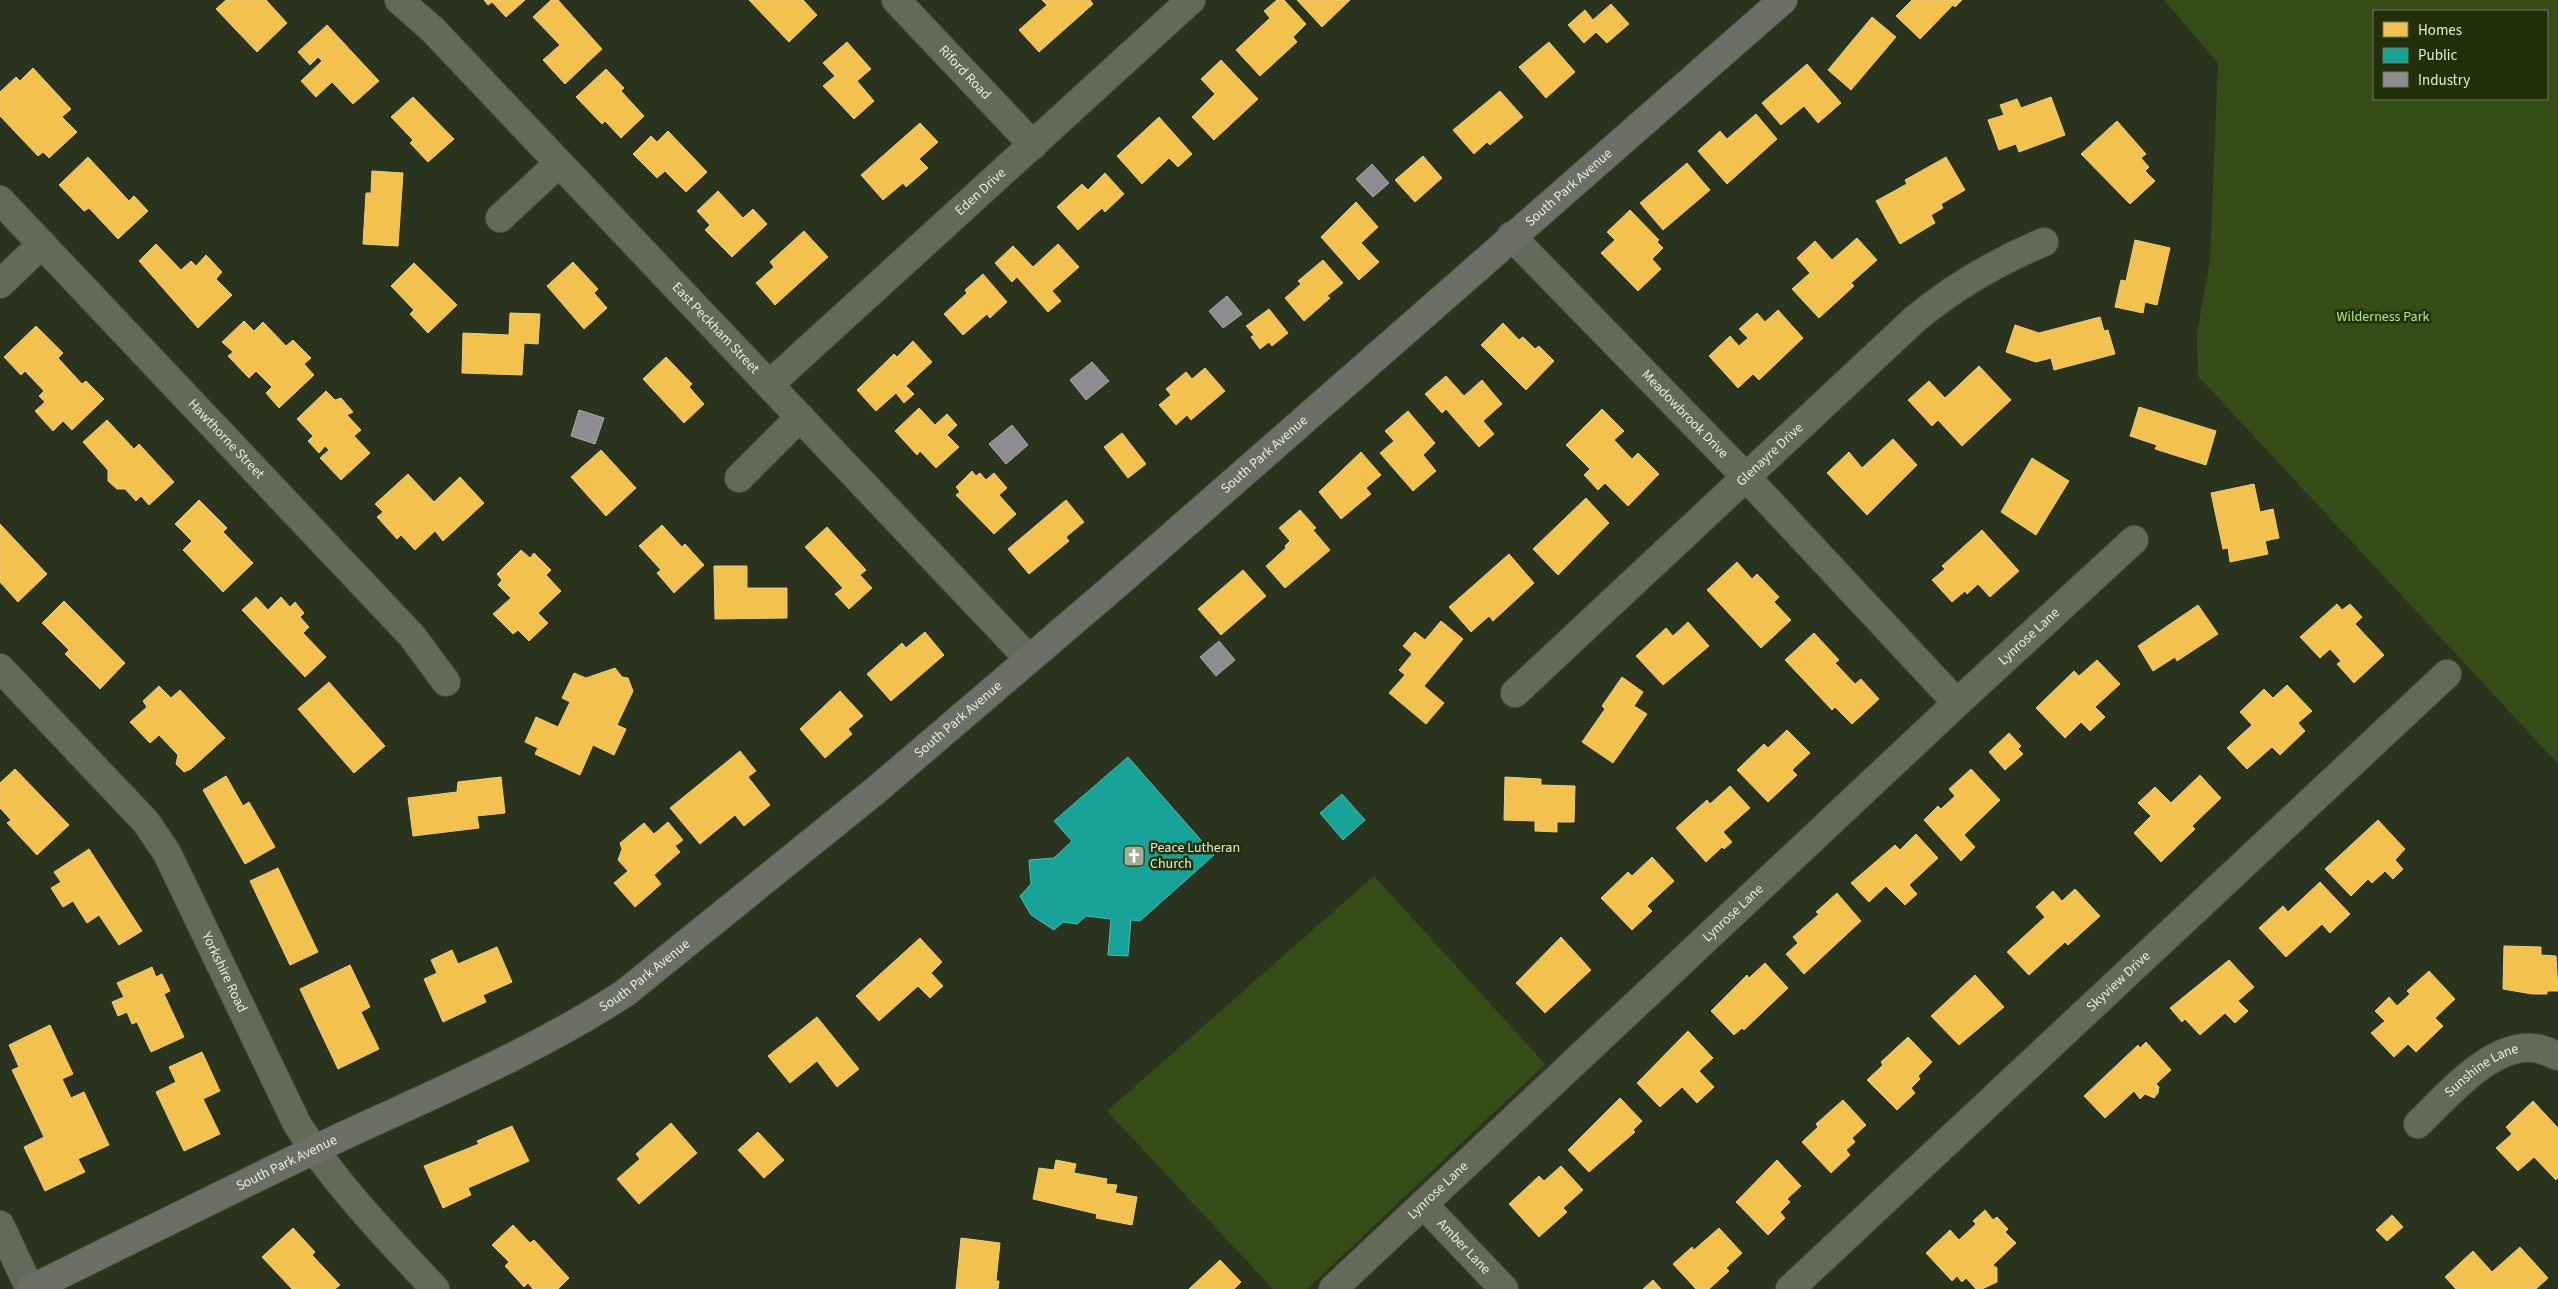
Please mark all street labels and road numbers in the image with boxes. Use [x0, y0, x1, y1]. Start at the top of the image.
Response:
street label: Riford Road [934, 41, 995, 104]
street label: South Park Avenue [1521, 144, 1617, 231]
street label: Eden Drive [951, 163, 1011, 221]
street label: East Peckham Street [667, 278, 764, 379]
street label: Meadowbrook Drive [1637, 365, 1733, 463]
street label: Hawthorne Street [183, 395, 269, 484]
street label: South Park Avenue [1217, 411, 1312, 498]
street label: Glenayre Drive [1732, 418, 1808, 491]
street label: Lynrose Lane [1994, 603, 2064, 670]
street label: South Park Avenue [910, 676, 1007, 763]
street label: Lynrose Lane [1698, 880, 1768, 947]
street label: Yorkshire Road [196, 928, 252, 1016]
street label: South Park Avenue [595, 934, 694, 1017]
street label: Skyview Drive [2082, 946, 2155, 1017]
street label: Sunshine Lane [2440, 1039, 2520, 1102]
street label: South Park Avenue [233, 1130, 341, 1196]
street label: Lynrose Lane [1403, 1157, 1473, 1224]
street label: Amber Lane [1432, 1214, 1495, 1279]

